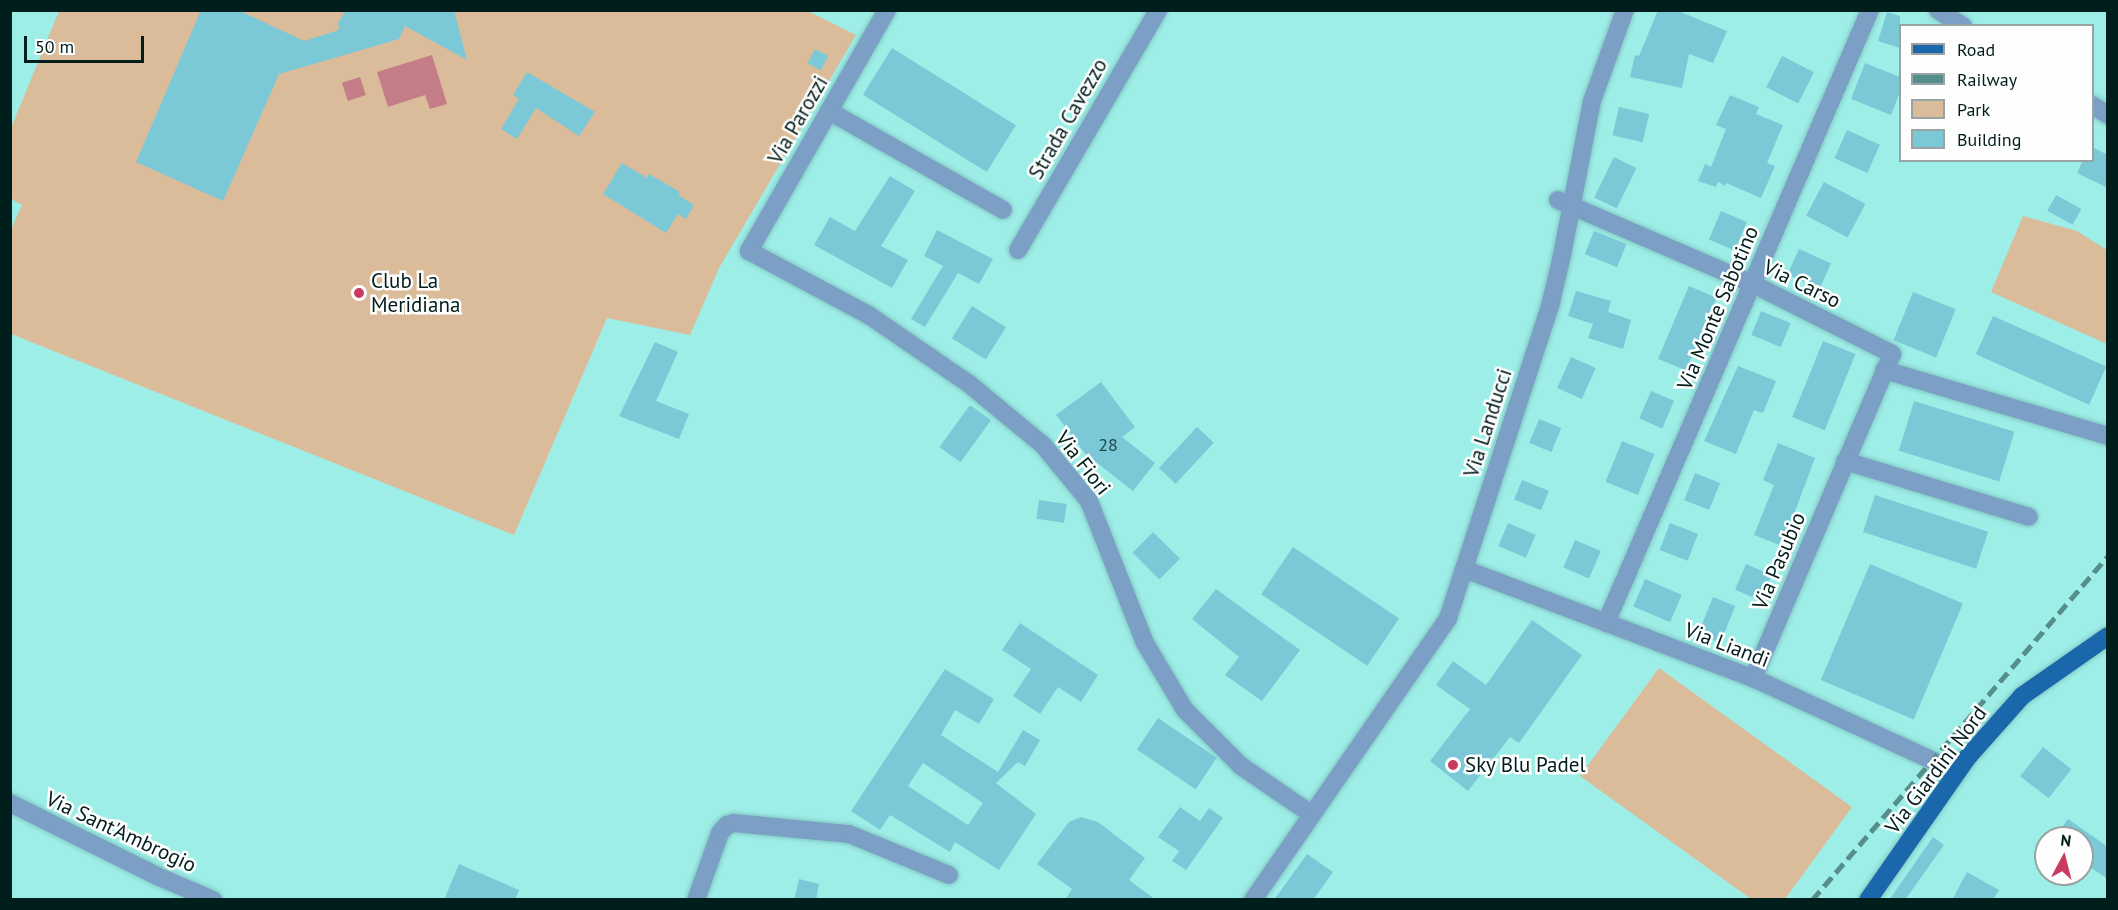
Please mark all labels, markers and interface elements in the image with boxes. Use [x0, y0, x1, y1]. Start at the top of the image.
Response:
scale bar [27, 24, 147, 62]
legend [1899, 24, 2094, 162]
text: 50 m [35, 35, 74, 58]
text: Road [1957, 38, 1995, 61]
street label: Strada Cavezzo [1023, 54, 1113, 184]
text: Railway [1957, 68, 2017, 91]
street label: Via Parozzi [763, 71, 833, 169]
text: Park [1957, 98, 1990, 121]
text: Building [1957, 128, 2021, 151]
street label: Via Monte Sabotino [1672, 222, 1764, 394]
street label: Via Carso [1759, 255, 1845, 313]
place label: Club La Meridiana [371, 268, 460, 318]
marker: Club La Meridiana [352, 286, 366, 300]
street label: Via Landucci [1459, 366, 1517, 480]
street label: Via Fiori [1050, 426, 1116, 500]
house number: 28 [1098, 434, 1118, 456]
street label: Via Pasubio [1747, 508, 1811, 614]
street label: Via Liandi [1681, 617, 1773, 673]
street label: Via Giardini Nord [1880, 701, 1992, 839]
place label: Sky Blu Padel [1465, 752, 1586, 778]
marker: Sky Blu Padel [1446, 758, 1460, 772]
street label: Via Sant'Ambrogio [42, 786, 200, 878]
north arrow [2034, 826, 2094, 886]
text: N [2060, 830, 2072, 851]

